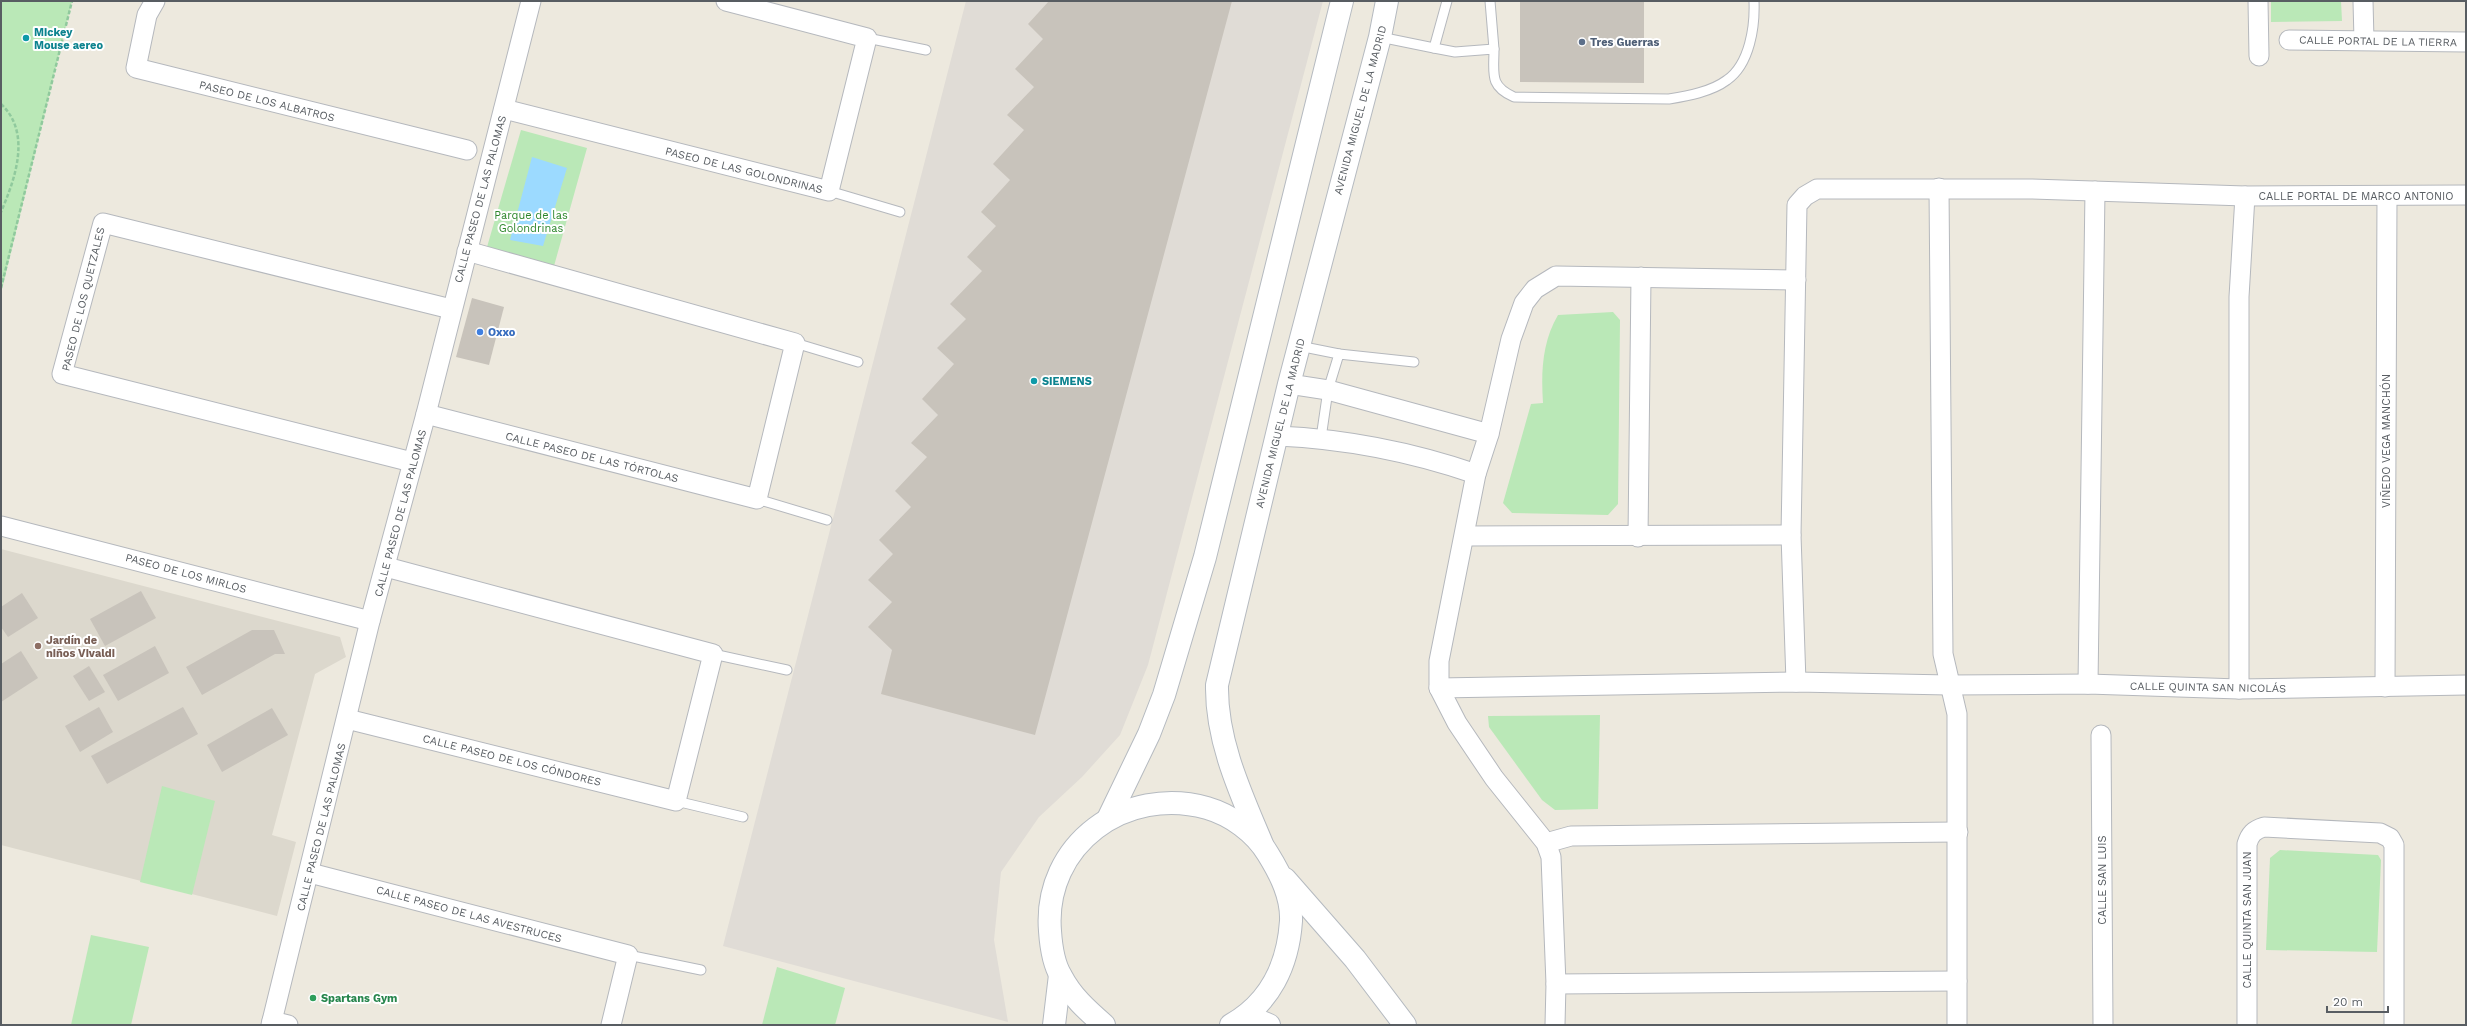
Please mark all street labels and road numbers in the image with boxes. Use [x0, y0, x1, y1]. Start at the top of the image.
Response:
street label: AVENIDA MIGUEL DE LA MADRID [1332, 24, 1389, 196]
street label: CALLE PORTAL DE LA TIERRA [2299, 34, 2457, 49]
street label: PASEO DE LOS ALBATROS [198, 78, 336, 125]
street label: CALLE PASEO DE LAS PALOMAS [452, 114, 509, 284]
street label: PASEO DE LAS GOLONDRINAS [664, 145, 824, 196]
street label: CALLE PORTAL DE MARCO ANTONIO [2259, 190, 2453, 203]
street label: PASEO DE LOS QUETZALES [59, 226, 108, 372]
street label: AVENIDA MIGUEL DE LA MADRID [1253, 337, 1308, 509]
street label: VIÑEDO VEGA MANCHÓN [2379, 374, 2393, 508]
street label: CALLE PASEO DE LAS PALOMAS [372, 428, 429, 598]
street label: CALLE PASEO DE LAS TÓRTOLAS [504, 429, 680, 485]
street label: PASEO DE LOS MIRLOS [124, 551, 248, 596]
street label: CALLE QUINTA SAN NICOLÁS [2130, 679, 2286, 695]
street label: CALLE PASEO DE LOS CÓNDORES [421, 731, 603, 789]
street label: CALLE PASEO DE LAS PALOMAS [294, 742, 349, 913]
street label: CALLE SAN LUIS [2096, 835, 2109, 925]
street label: CALLE QUINTA SAN JUAN [2241, 851, 2254, 989]
street label: CALLE PASEO DE LAS AVESTRUCES [375, 883, 563, 946]

